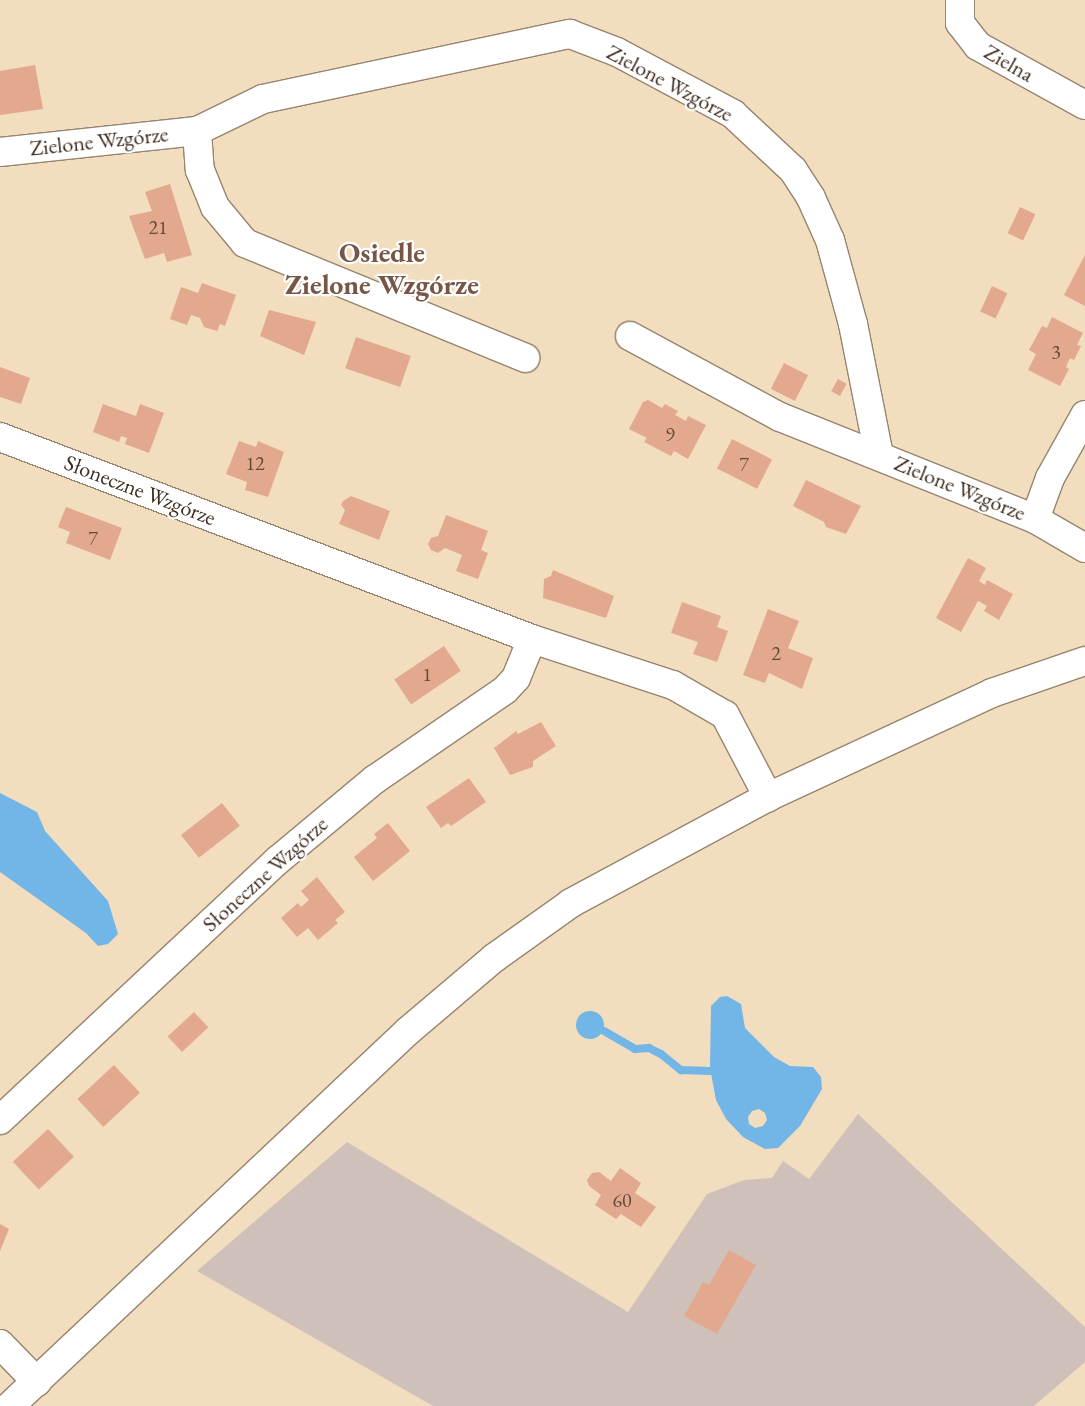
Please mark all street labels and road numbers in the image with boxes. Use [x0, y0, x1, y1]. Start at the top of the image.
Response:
street label: Zielna [979, 38, 1039, 88]
street label: Zielone Wzgórze [602, 39, 738, 127]
street label: Zielone Wzgórze [28, 121, 170, 161]
street label: Słoneczne Wzgórze [61, 449, 219, 531]
street label: Zielone Wzgórze [891, 450, 1029, 526]
street label: Słoneczne Wzgórze [197, 811, 333, 937]

